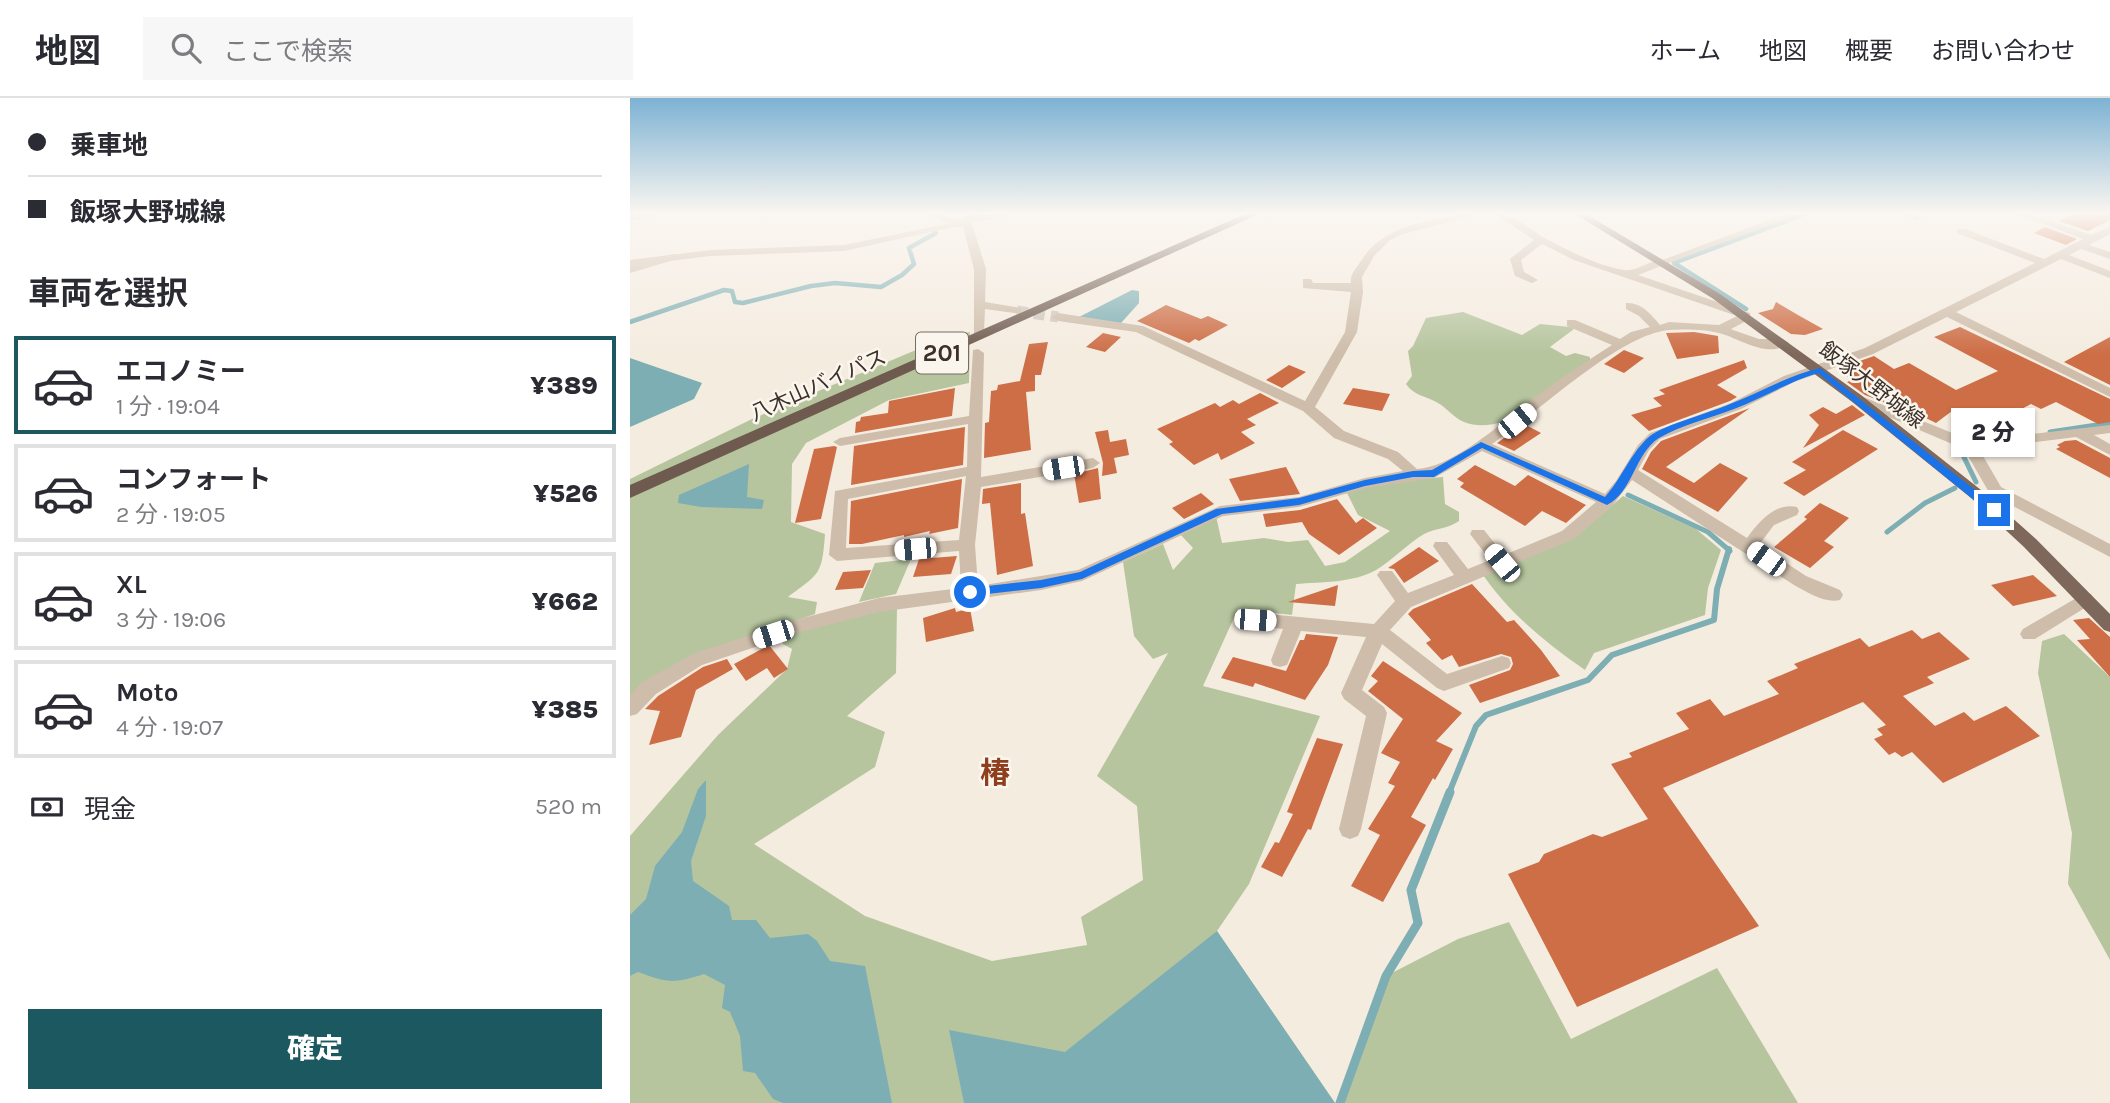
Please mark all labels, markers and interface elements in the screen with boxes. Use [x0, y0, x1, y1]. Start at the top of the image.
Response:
search box [143, 17, 633, 80]
icon: search [167, 29, 205, 67]
text: 地図 [35, 32, 101, 70]
text: ここで検索 [223, 36, 353, 67]
text: ホーム [1650, 37, 1721, 65]
text: 地図 [1759, 37, 1807, 65]
text: 概要 [1845, 37, 1893, 65]
text: お問い合わせ [1931, 37, 2075, 65]
text: 乗車地 [70, 130, 148, 161]
text: 飯塚大野城線 [70, 197, 226, 228]
text: 車両を選択 [28, 275, 188, 312]
road number: 201 [916, 332, 968, 374]
street label: 飯塚大野城線 [1815, 337, 1929, 433]
street label: 八木山バイパス [746, 344, 890, 426]
icon: car [32, 354, 95, 417]
text: エコノミー [116, 356, 246, 387]
text: ¥389 [530, 370, 598, 401]
text: 1 分 · 19:04 [116, 393, 220, 420]
car [1495, 400, 1540, 442]
callout: 2 分 [1952, 408, 2036, 458]
text: 2 分 [1971, 419, 2015, 446]
car [1041, 454, 1086, 482]
icon: car [32, 462, 95, 525]
text: コンフォート [116, 464, 271, 495]
text: ¥526 [533, 478, 598, 509]
route end [1978, 494, 2010, 526]
text: 2 分 · 19:05 [116, 501, 226, 528]
car [894, 537, 937, 561]
car [1743, 538, 1790, 580]
car [1481, 540, 1524, 586]
text: XL [116, 569, 147, 600]
icon: car [32, 570, 95, 633]
route start [954, 576, 986, 608]
text: ¥662 [532, 586, 598, 617]
text: 3 分 · 19:06 [116, 606, 226, 633]
car [1234, 608, 1277, 632]
car [750, 618, 797, 650]
text: Moto [116, 677, 178, 708]
icon: car [32, 678, 95, 741]
text: ¥385 [531, 694, 598, 725]
text: 4 分 · 19:07 [116, 714, 223, 741]
district label: 椿 [980, 755, 1010, 791]
icon: cash [28, 788, 66, 826]
text: 520 m [535, 793, 602, 820]
text: 現金 [84, 794, 136, 825]
button: 確定 [28, 1009, 602, 1089]

